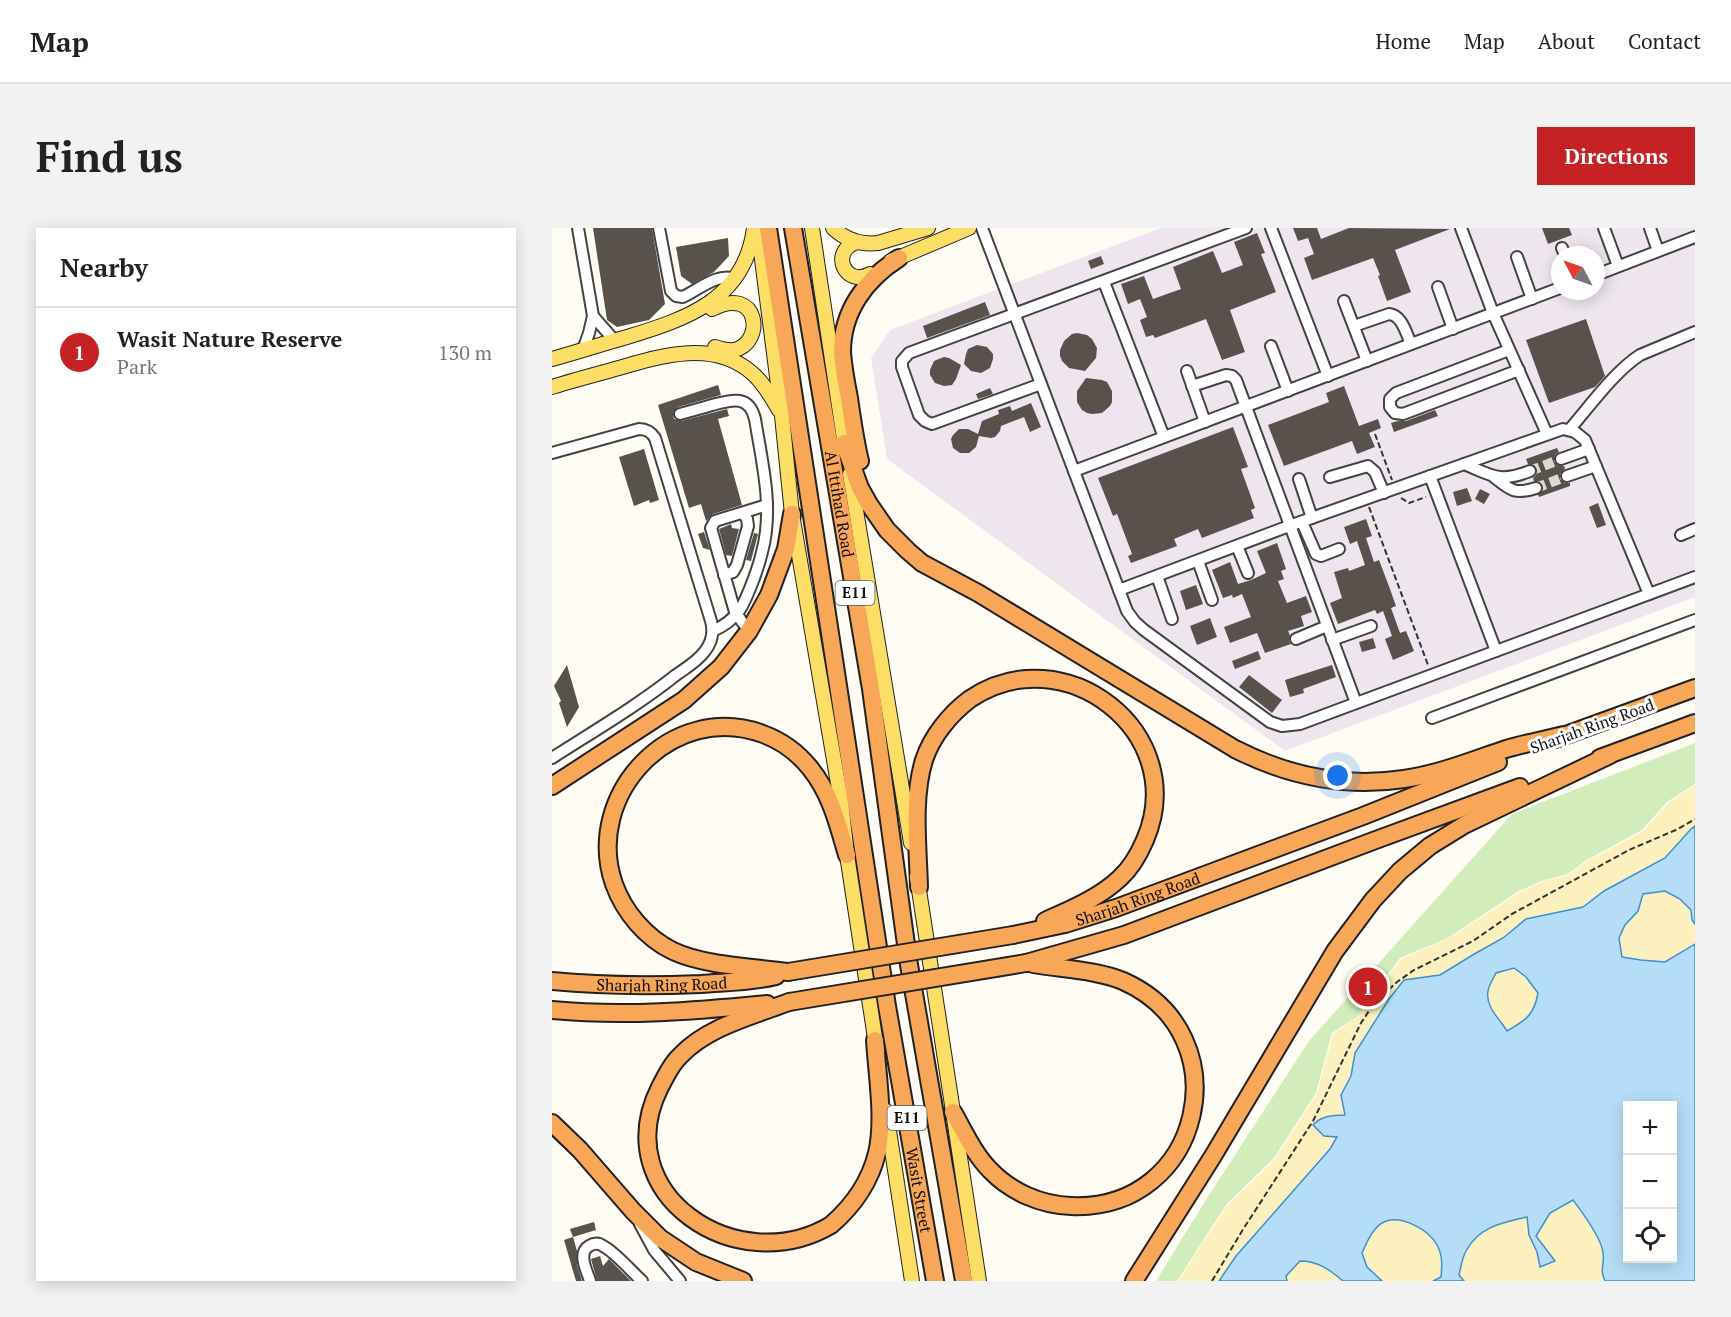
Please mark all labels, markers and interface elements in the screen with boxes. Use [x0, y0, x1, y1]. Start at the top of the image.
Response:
text: Map [30, 23, 89, 60]
text: Home [1375, 27, 1431, 55]
text: Map [1464, 27, 1505, 55]
text: About [1538, 27, 1595, 55]
text: Contact [1628, 27, 1701, 55]
button: Directions [1537, 127, 1695, 185]
text: Find us [36, 128, 183, 184]
north arrow [1551, 246, 1605, 300]
text: Nearby [60, 250, 148, 284]
text: Wasit Nature Reserve [117, 324, 342, 353]
text: 1 [74, 339, 85, 366]
text: 130 m [438, 339, 492, 366]
text: Park [117, 353, 157, 380]
street label: Al Ittihad Road [820, 449, 860, 559]
road number: E11 [836, 581, 874, 605]
street label: Sharjah Ring Road [1527, 693, 1657, 759]
your location [1323, 761, 1352, 790]
street label: Sharjah Ring Road [1073, 867, 1203, 931]
pin: 1 [1348, 964, 1388, 1010]
street label: Sharjah Ring Road [596, 971, 728, 996]
map controls [1623, 1101, 1677, 1263]
button: + [1623, 1101, 1677, 1155]
road number: E11 [888, 1106, 926, 1130]
street label: Wasit Street [901, 1146, 937, 1235]
button: − [1623, 1155, 1677, 1209]
button: locate [1623, 1209, 1677, 1263]

